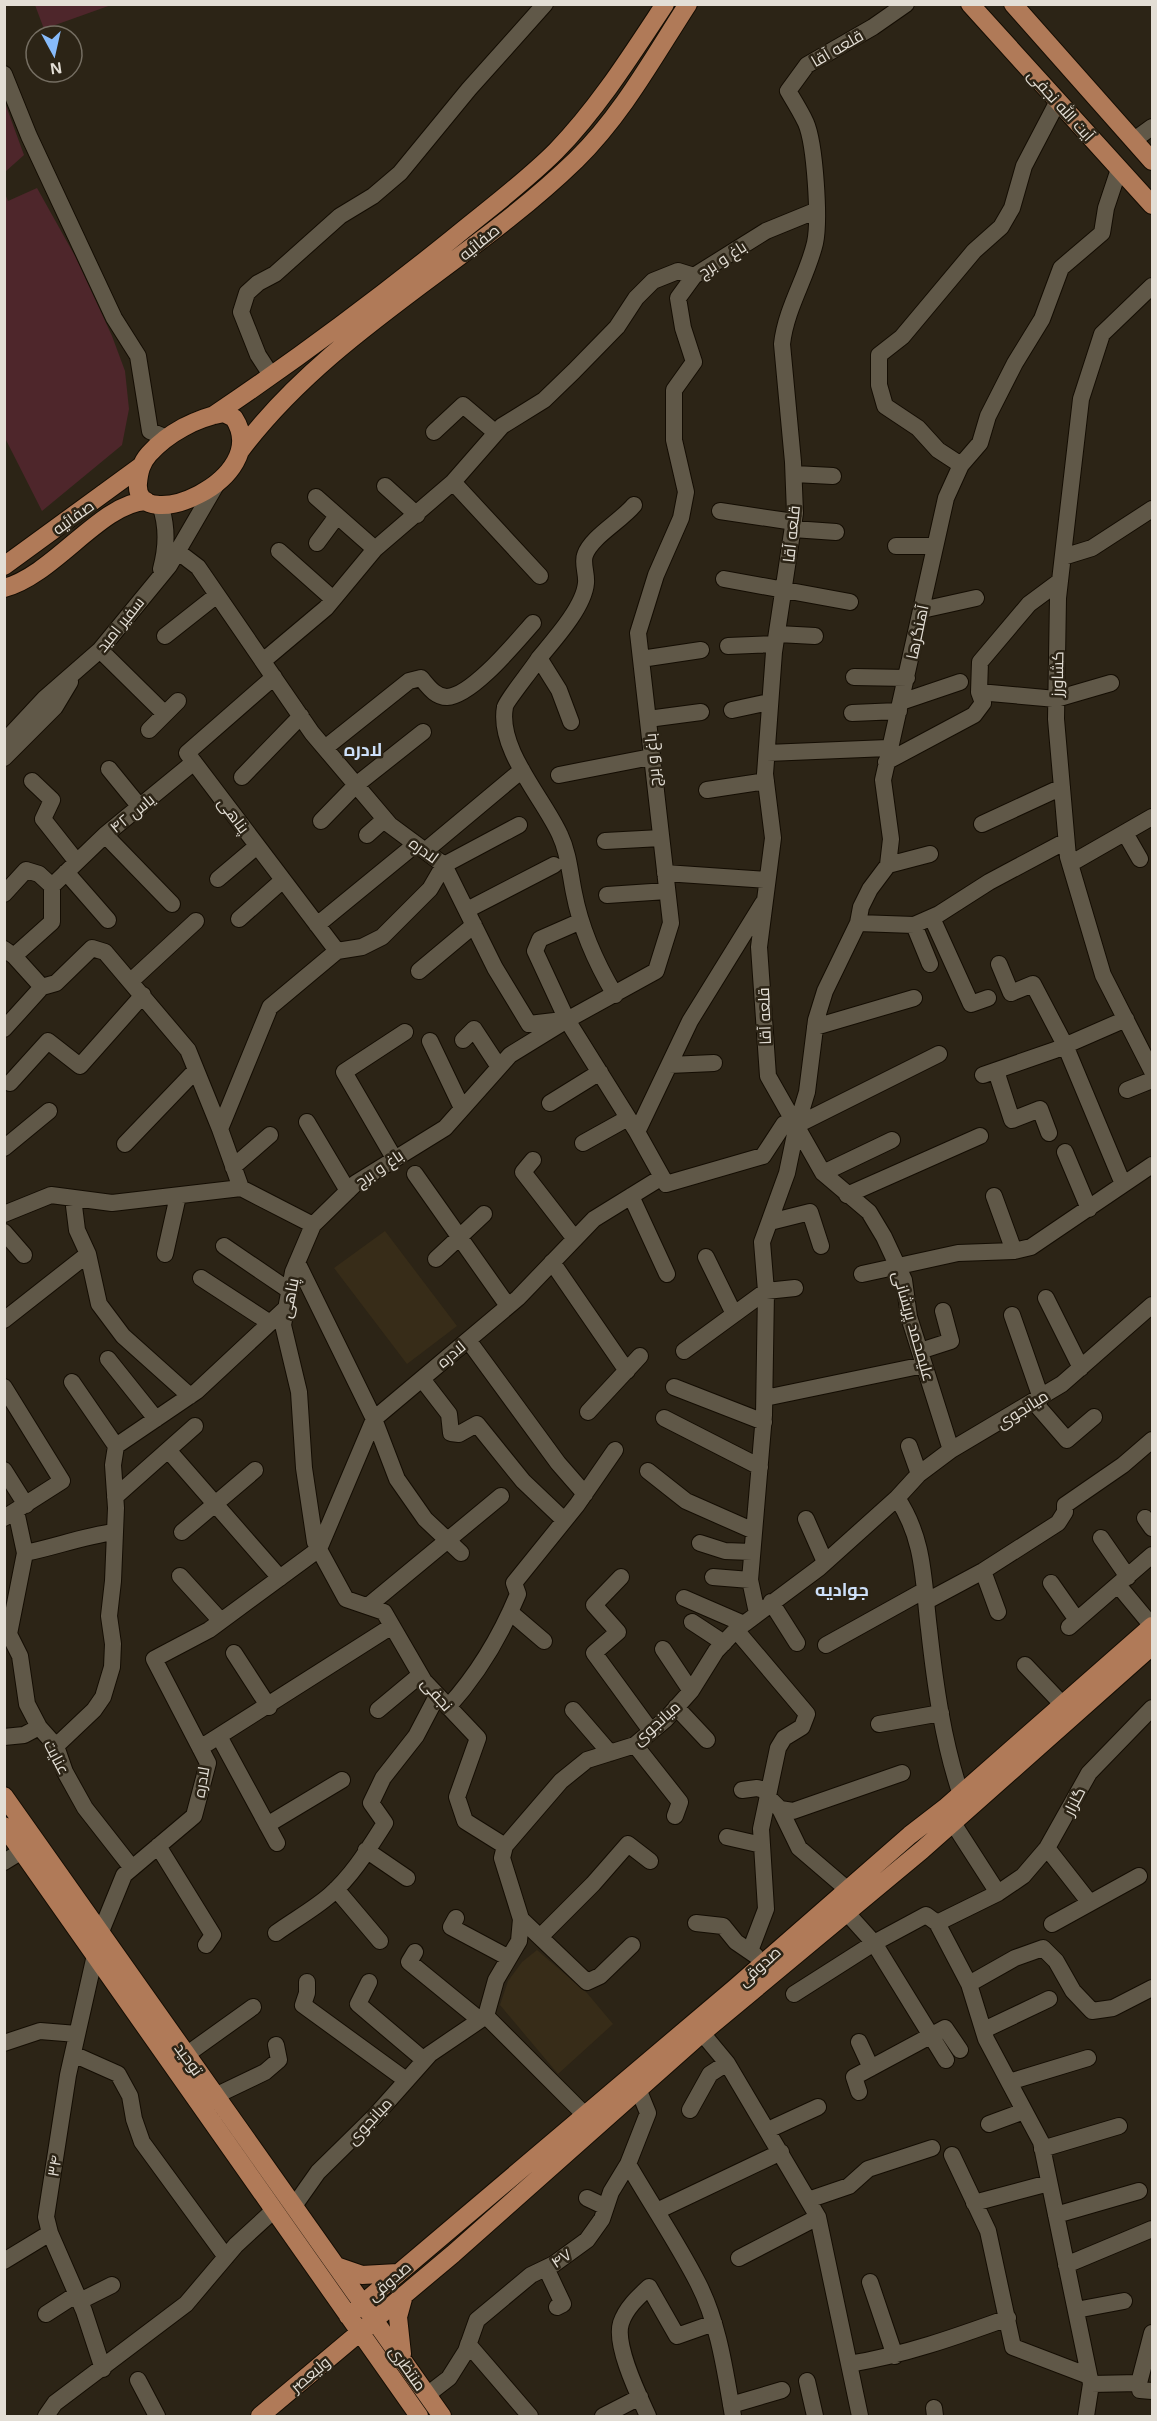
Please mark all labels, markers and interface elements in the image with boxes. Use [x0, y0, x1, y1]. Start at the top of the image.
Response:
north arrow [24, 24, 84, 84]
street label: قلعه آقا [808, 27, 866, 70]
text: N [49, 59, 63, 78]
street label: آیت الله نجفی [1023, 65, 1099, 146]
street label: صفائیه [456, 221, 503, 264]
street label: باغ و برج [695, 238, 751, 284]
street label: صفائیه [50, 497, 98, 539]
street label: قلعه آقا [780, 505, 803, 563]
street label: سفیر امید [93, 594, 148, 656]
street label: آهنگرها [903, 603, 933, 661]
street label: کشاورز [1049, 651, 1067, 698]
street label: باغ و برج [642, 732, 666, 787]
district label: لادره [344, 740, 382, 760]
street label: یاس ۴۲ [107, 790, 160, 838]
street label: پناهی [212, 794, 253, 839]
street label: لادره [405, 834, 441, 867]
street label: قلعه آقا [755, 987, 774, 1045]
street label: باغ و برج [352, 1146, 408, 1193]
street label: علیمحمد پریشانی [887, 1269, 937, 1384]
street label: پناهی [277, 1276, 305, 1320]
street label: لادره [434, 1338, 470, 1372]
street label: میانجوی [994, 1387, 1052, 1433]
district label: جوادیه [815, 1580, 869, 1601]
street label: نجفی [416, 1674, 456, 1716]
street label: میانجوی [629, 1698, 685, 1750]
street label: عنایت [40, 1737, 73, 1778]
street label: لادره [190, 1765, 214, 1799]
street label: گلزار [1060, 1784, 1090, 1819]
street label: صدوقی [735, 1943, 785, 1991]
street label: توحید [170, 2040, 206, 2080]
street label: میانجوی [344, 2095, 397, 2149]
street label: ۳۴ [44, 2154, 65, 2178]
street label: ۴۷ [548, 2246, 575, 2271]
street label: صدوقی [364, 2258, 416, 2306]
street label: منتظری [384, 2343, 429, 2395]
street label: ولیعصر [287, 2353, 334, 2397]

